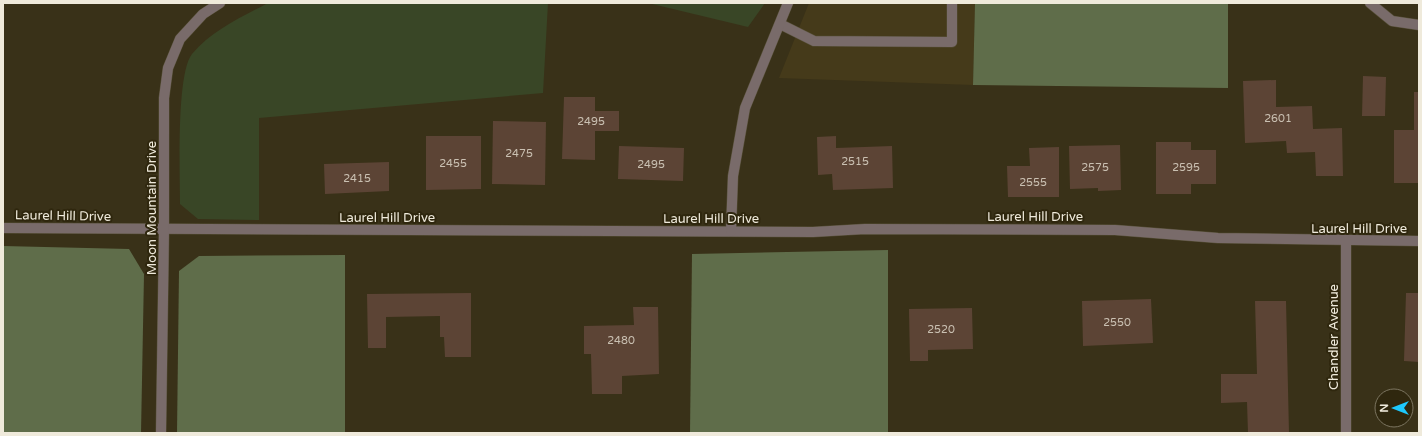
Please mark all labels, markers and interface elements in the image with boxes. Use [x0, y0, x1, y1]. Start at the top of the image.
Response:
house number: 2601 [1264, 112, 1292, 125]
house number: 2495 [577, 115, 605, 128]
street label: Moon Mountain Drive [144, 141, 160, 275]
house number: 2475 [505, 147, 533, 160]
house number: 2515 [841, 155, 869, 168]
house number: 2455 [439, 157, 467, 170]
house number: 2495 [637, 158, 665, 171]
house number: 2575 [1081, 161, 1109, 174]
house number: 2595 [1172, 161, 1200, 174]
house number: 2415 [343, 172, 371, 185]
house number: 2555 [1019, 176, 1047, 189]
street label: Laurel Hill Drive [15, 207, 111, 225]
street label: Laurel Hill Drive [987, 209, 1083, 225]
street label: Laurel Hill Drive [339, 210, 435, 226]
street label: Laurel Hill Drive [663, 211, 759, 227]
street label: Laurel Hill Drive [1311, 221, 1407, 237]
street label: Chandler Avenue [1326, 284, 1342, 390]
house number: 2550 [1103, 316, 1131, 329]
house number: 2520 [927, 323, 955, 336]
house number: 2480 [607, 334, 635, 347]
north arrow [1374, 388, 1414, 428]
text: N [1378, 404, 1391, 412]

